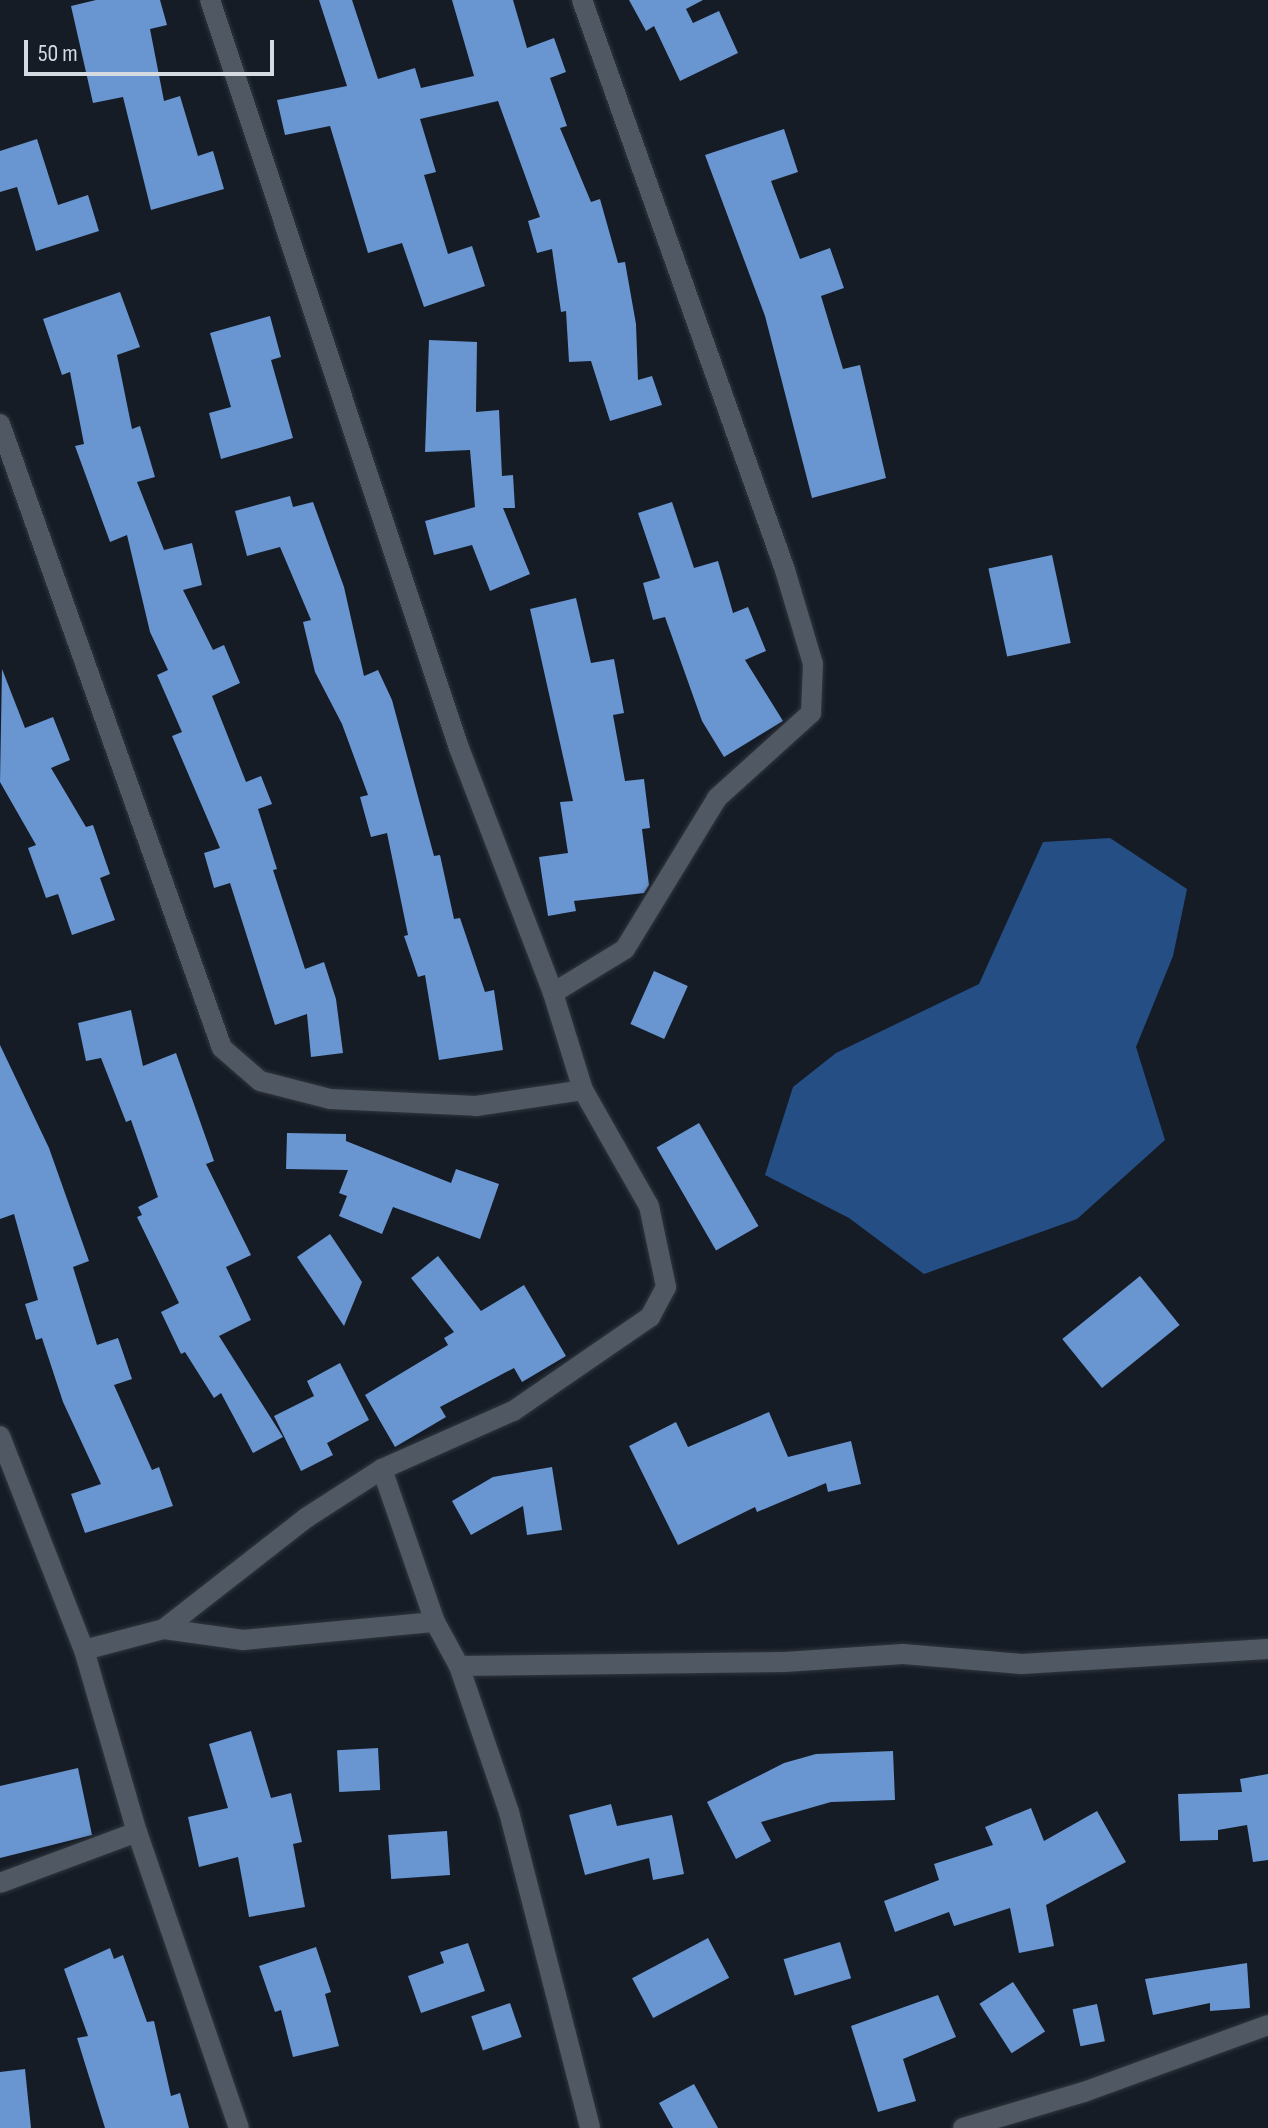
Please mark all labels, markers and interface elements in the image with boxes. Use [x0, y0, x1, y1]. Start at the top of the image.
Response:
scale bar [28, 24, 278, 74]
text: 50 m [38, 39, 78, 68]

